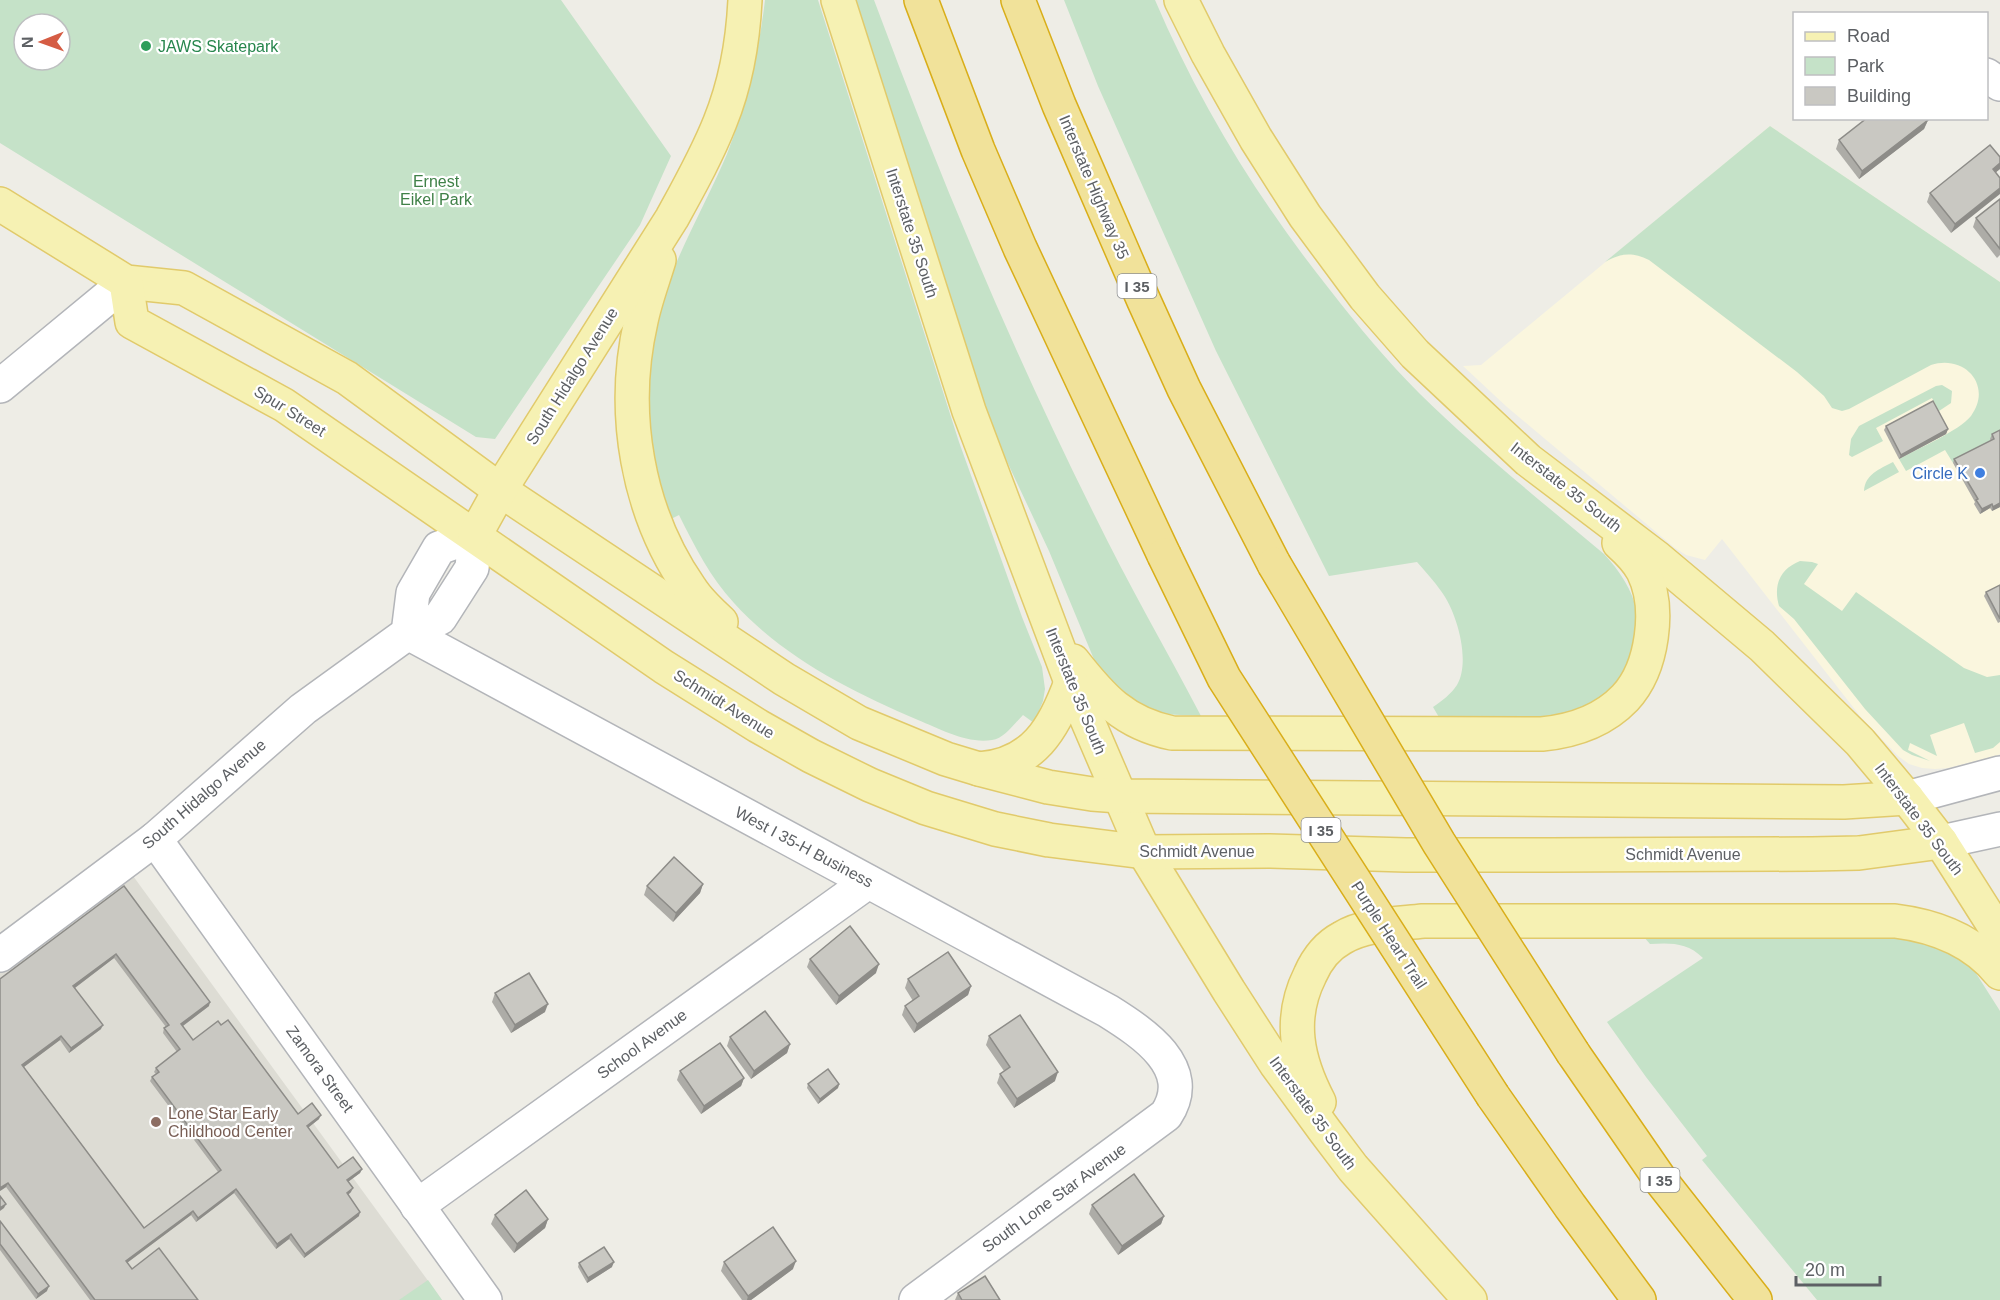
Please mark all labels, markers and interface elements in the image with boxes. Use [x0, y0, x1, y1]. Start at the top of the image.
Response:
north arrow [12, 12, 72, 72]
legend [1793, 12, 1988, 120]
text: Road [1847, 26, 1890, 46]
text: N [19, 36, 36, 48]
place label: JAWS Skatepark [158, 38, 279, 55]
marker: JAWS Skatepark [139, 39, 153, 53]
text: Park [1847, 56, 1885, 76]
text: Building [1847, 86, 1911, 106]
street label: Interstate Highway 35 [1056, 112, 1132, 262]
street label: Interstate 35 South [883, 166, 941, 300]
park label: Ernest Eikel Park [400, 173, 473, 208]
road number: I 35 [1118, 274, 1156, 298]
street label: South Hidalgo Avenue [523, 304, 621, 448]
street label: Spur Street [251, 382, 329, 440]
street label: Interstate 35 South [1507, 439, 1625, 535]
place label: Circle K [1912, 465, 1968, 482]
marker: Circle K [1973, 466, 1987, 480]
street label: Interstate 35 South [1043, 625, 1109, 757]
street label: Schmidt Avenue [671, 666, 777, 742]
street label: South Hidalgo Avenue [139, 736, 269, 852]
street label: Interstate 35 South [1872, 760, 1966, 878]
street label: West I 35-H Business [732, 803, 876, 891]
road number: I 35 [1302, 818, 1340, 842]
street label: Schmidt Avenue [1139, 843, 1255, 860]
street label: Schmidt Avenue [1625, 846, 1741, 863]
street label: Purple Heart Trail [1348, 878, 1430, 992]
street label: School Avenue [594, 1006, 690, 1082]
street label: Zamora Street [283, 1023, 357, 1116]
street label: Interstate 35 South [1266, 1053, 1360, 1173]
place label: Lone Star Early Childhood Center [168, 1105, 293, 1140]
marker: Lone Star Early Childhood Center [149, 1115, 163, 1129]
street label: South Lone Star Avenue [979, 1140, 1129, 1256]
road number: I 35 [1640, 1168, 1680, 1192]
scale bar [1796, 1249, 1880, 1287]
text: 20 m [1805, 1260, 1845, 1280]

